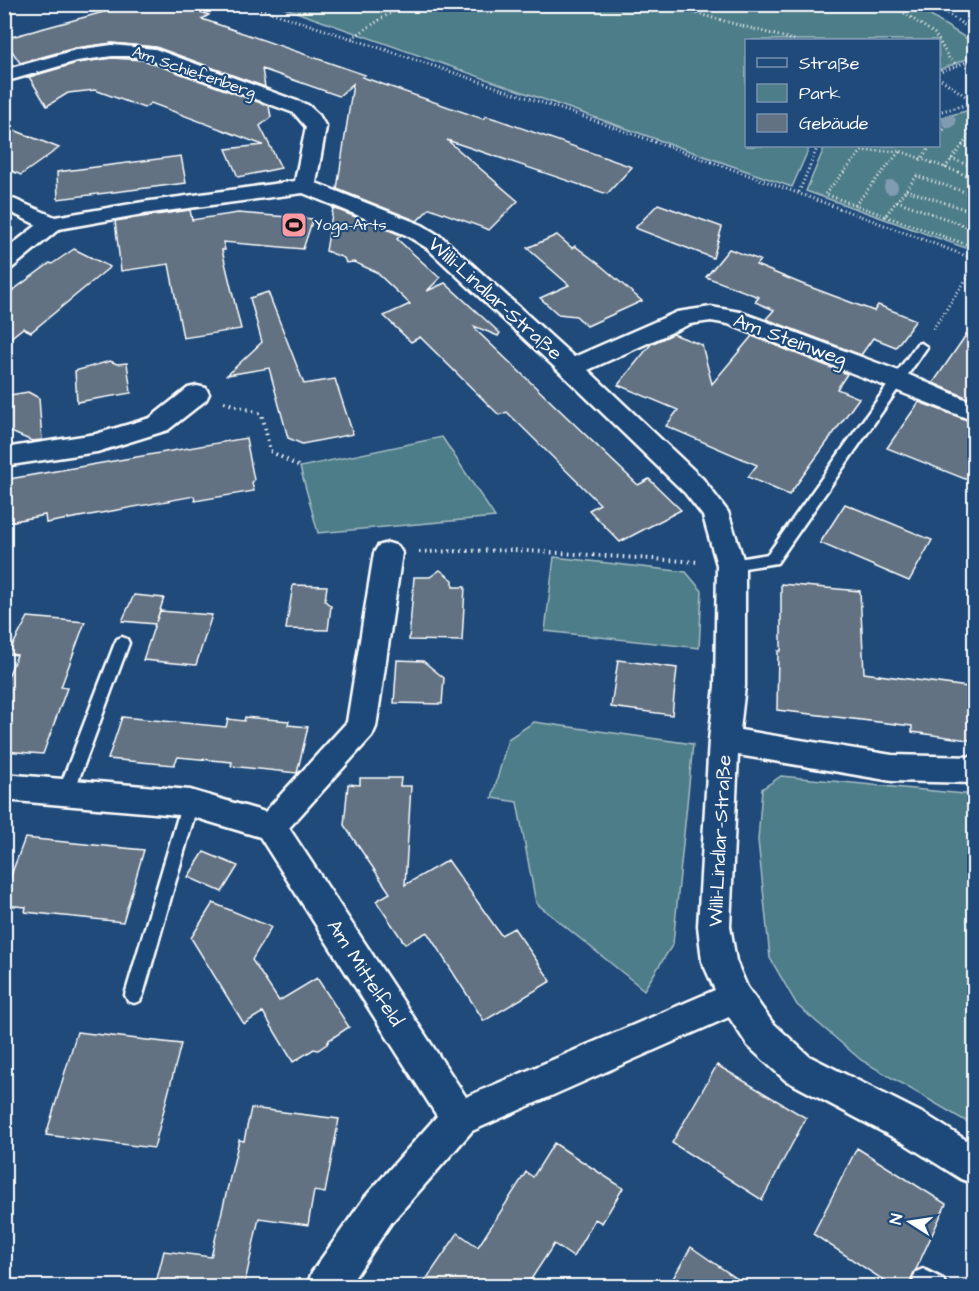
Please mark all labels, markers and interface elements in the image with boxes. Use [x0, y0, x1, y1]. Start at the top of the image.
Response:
legend [745, 39, 940, 147]
street label: Am Schiefenberg [129, 41, 259, 104]
text: Straße [799, 51, 860, 76]
text: Park [799, 81, 841, 106]
text: Gebäude [799, 111, 869, 136]
sports icon: Yoga-Arts [279, 210, 309, 240]
place label: Yoga-Arts [314, 214, 386, 237]
street label: Willi-Lindlar-Straße [422, 231, 569, 367]
street label: Am Steinweg [729, 307, 850, 374]
street label: Willi-Lindlar-Straße [702, 754, 738, 928]
street label: Am Mittelfeld [320, 914, 410, 1032]
north arrow [880, 1192, 940, 1252]
text: N [885, 1212, 908, 1226]

